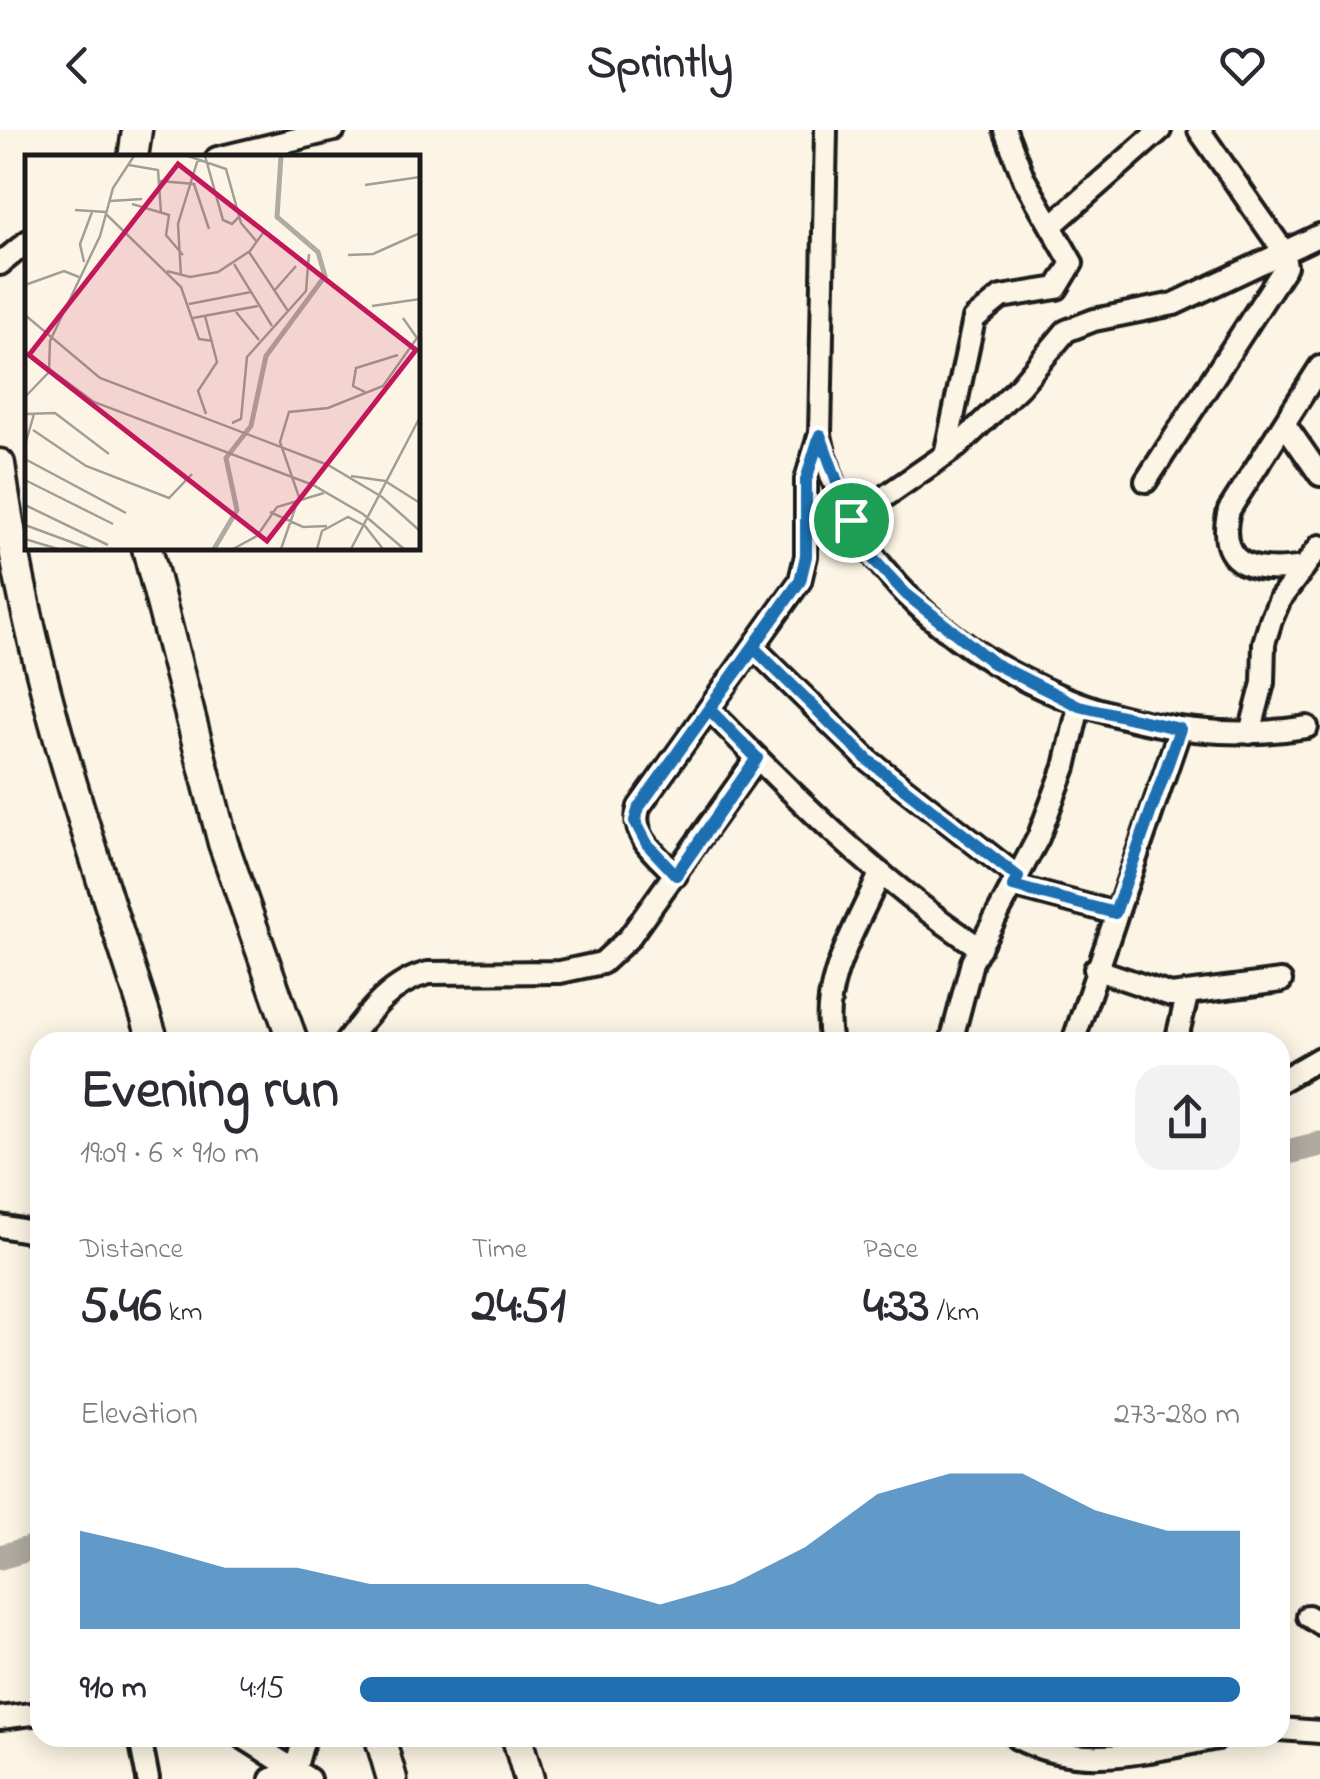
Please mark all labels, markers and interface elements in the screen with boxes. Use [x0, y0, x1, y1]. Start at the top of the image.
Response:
text: Sprintly [587, 32, 733, 98]
icon: back [50, 38, 105, 93]
icon: heart [1215, 38, 1270, 93]
inset map [25, 155, 420, 550]
pin [809, 478, 894, 563]
icon: arrive [824, 493, 879, 548]
text: Evening run [80, 1053, 339, 1133]
button: share [1135, 1065, 1240, 1170]
text: 19:09 · 6 × 910 m [80, 1131, 259, 1178]
text: Distance [80, 1230, 183, 1271]
text: Time [472, 1230, 527, 1271]
text: Pace [863, 1230, 918, 1271]
text: 5.46 [80, 1271, 161, 1344]
text: 24:51 [472, 1271, 566, 1344]
text: 4:33 [863, 1271, 929, 1344]
text: km [161, 1293, 202, 1334]
text: /km [929, 1293, 979, 1334]
text: Elevation [80, 1392, 198, 1439]
text: 273–280 m [1114, 1392, 1240, 1439]
text: 910 m [80, 1666, 146, 1713]
text: 4:15 [240, 1666, 284, 1713]

